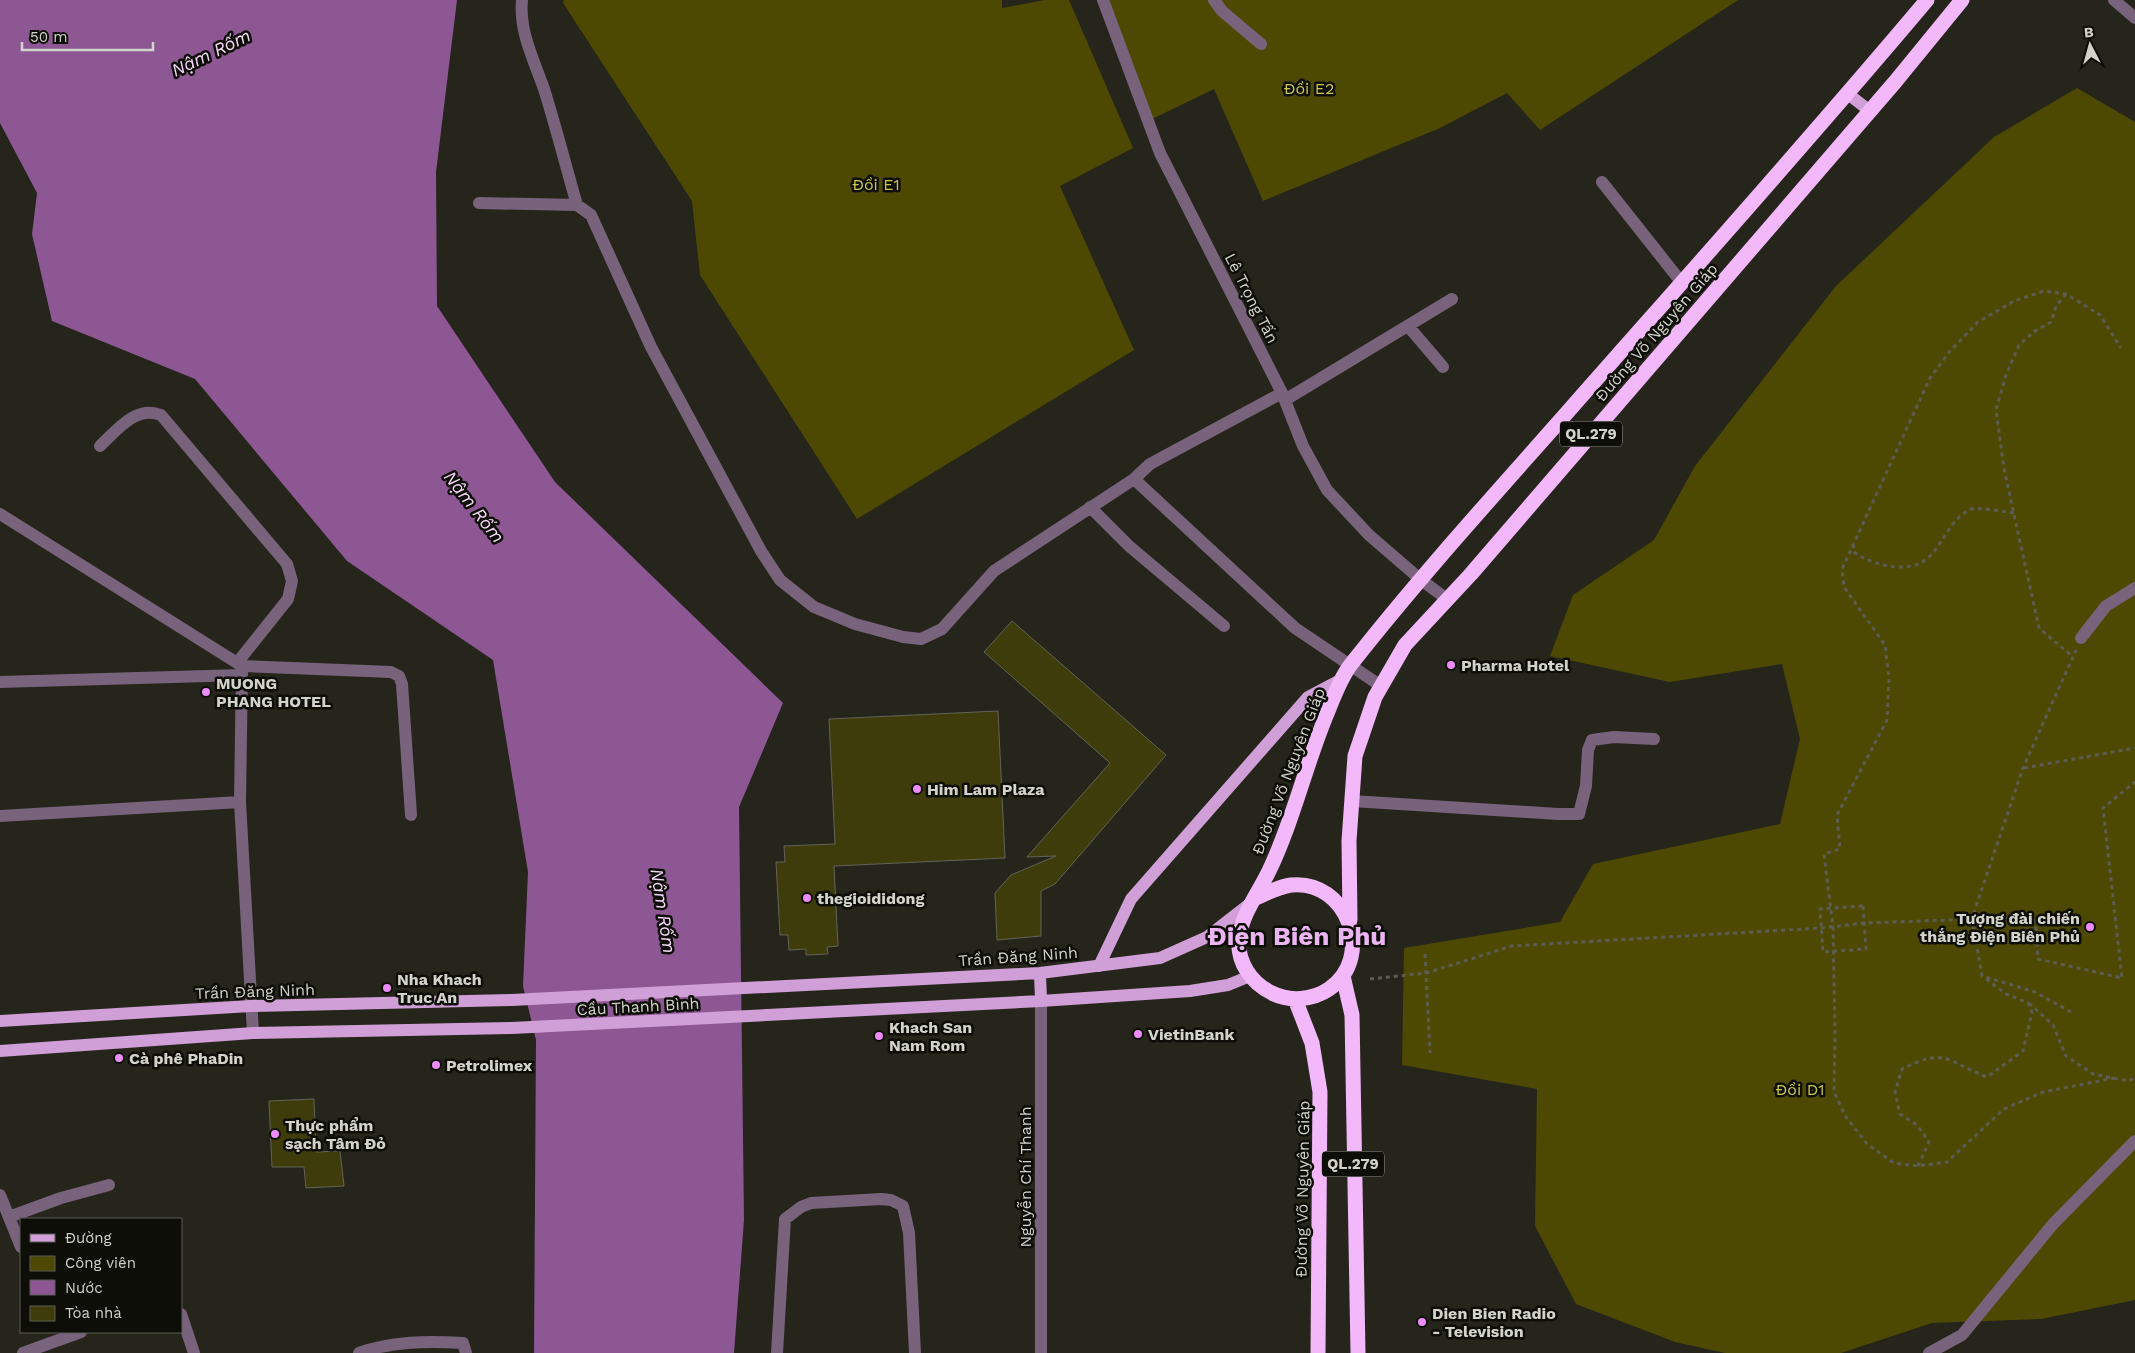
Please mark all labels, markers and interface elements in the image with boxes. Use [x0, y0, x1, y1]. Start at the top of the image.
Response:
scale bar [22, 20, 154, 52]
north arrow [2065, 20, 2115, 70]
water label: Nậm Rốm [168, 24, 254, 81]
text: B [2083, 24, 2095, 41]
text: 50 m [30, 28, 67, 46]
park label: Đồi E2 [1284, 79, 1334, 98]
park label: Đồi E1 [852, 175, 900, 194]
street label: Lê Trọng Tấn [1221, 250, 1282, 346]
street label: Đường Võ Nguyên Giáp [1591, 259, 1722, 405]
road number: QL.279 [1560, 422, 1622, 446]
water label: Nậm Rốm [440, 467, 509, 547]
place label: Pharma Hotel [1461, 656, 1570, 675]
marker: Pharma Hotel [1445, 659, 1457, 671]
place label: MUONG PHANG HOTEL [216, 674, 331, 711]
street label: Đường Võ Nguyên Giáp [1248, 685, 1329, 857]
marker: MUONG PHANG HOTEL [200, 686, 212, 698]
place label: Him Lam Plaza [927, 780, 1045, 799]
marker: Him Lam Plaza [911, 783, 923, 795]
water label: Nậm Rốm [646, 867, 681, 955]
place label: thegioididong [817, 889, 924, 908]
marker: thegioididong [801, 892, 813, 904]
place label: Tượng đài chiến thắng Điện Biên Phủ [1920, 909, 2080, 946]
district label: Điện Biên Phủ [1208, 921, 1386, 951]
marker: Tượng đài chiến thắng Điện Biên Phủ [2084, 921, 2096, 933]
street label: Trần Đăng Ninh [958, 943, 1078, 970]
place label: Nha Khach Truc An [397, 970, 482, 1007]
street label: Trần Đăng Ninh [195, 980, 315, 1003]
marker: Nha Khach Truc An [381, 982, 393, 994]
street label: Cầu Thanh Bình [576, 994, 700, 1019]
place label: Khach San Nam Rom [889, 1018, 972, 1055]
place label: VietinBank [1148, 1025, 1234, 1044]
marker: VietinBank [1132, 1028, 1144, 1040]
marker: Khach San Nam Rom [873, 1030, 885, 1042]
place label: Cà phê PhaDin [129, 1049, 243, 1068]
marker: Cà phê PhaDin [113, 1052, 125, 1064]
place label: Petrolimex [446, 1056, 533, 1075]
marker: Petrolimex [430, 1059, 442, 1071]
park label: Đồi D1 [1776, 1080, 1824, 1099]
street label: Đường Võ Nguyên Giáp [1291, 1100, 1314, 1278]
street label: Nguyễn Chí Thanh [1016, 1106, 1035, 1248]
place label: Thực phẩm sạch Tâm Đỏ [285, 1116, 386, 1153]
marker: Thực phẩm sạch Tâm Đỏ [269, 1128, 281, 1140]
road number: QL.279 [1322, 1152, 1384, 1176]
legend [20, 1218, 182, 1333]
text: Đường [65, 1229, 112, 1247]
text: Công viên [65, 1254, 136, 1272]
text: Nước [65, 1279, 103, 1297]
text: Tòa nhà [65, 1304, 122, 1322]
place label: Dien Bien Radio - Television [1432, 1304, 1556, 1341]
marker: Dien Bien Radio - Television [1416, 1316, 1428, 1328]

